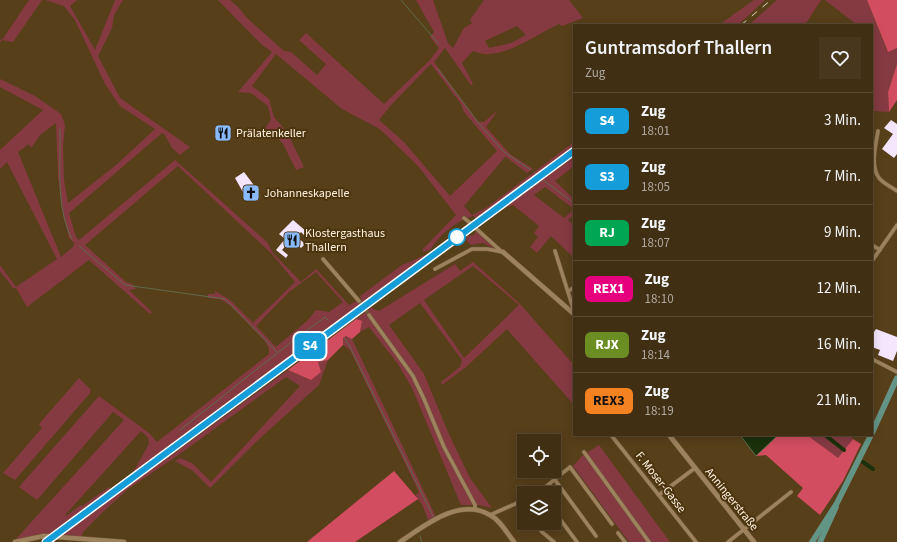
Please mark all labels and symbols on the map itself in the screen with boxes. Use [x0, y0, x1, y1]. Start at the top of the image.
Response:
restaurant icon: Prälatenkeller [213, 123, 233, 143]
place label: Prälatenkeller [236, 125, 307, 142]
church icon: Johanneskapelle [241, 183, 261, 203]
place label: Johanneskapelle [264, 185, 350, 202]
place label: Klostergasthaus Thallern [305, 225, 385, 256]
unlabelled marker [448, 228, 466, 246]
restaurant icon: Klostergasthaus Thallern [282, 230, 302, 250]
line badge: S4 [292, 333, 328, 359]
street label: F. Moser-Gasse [631, 448, 690, 517]
street label: Anningerstraße [701, 464, 762, 535]

